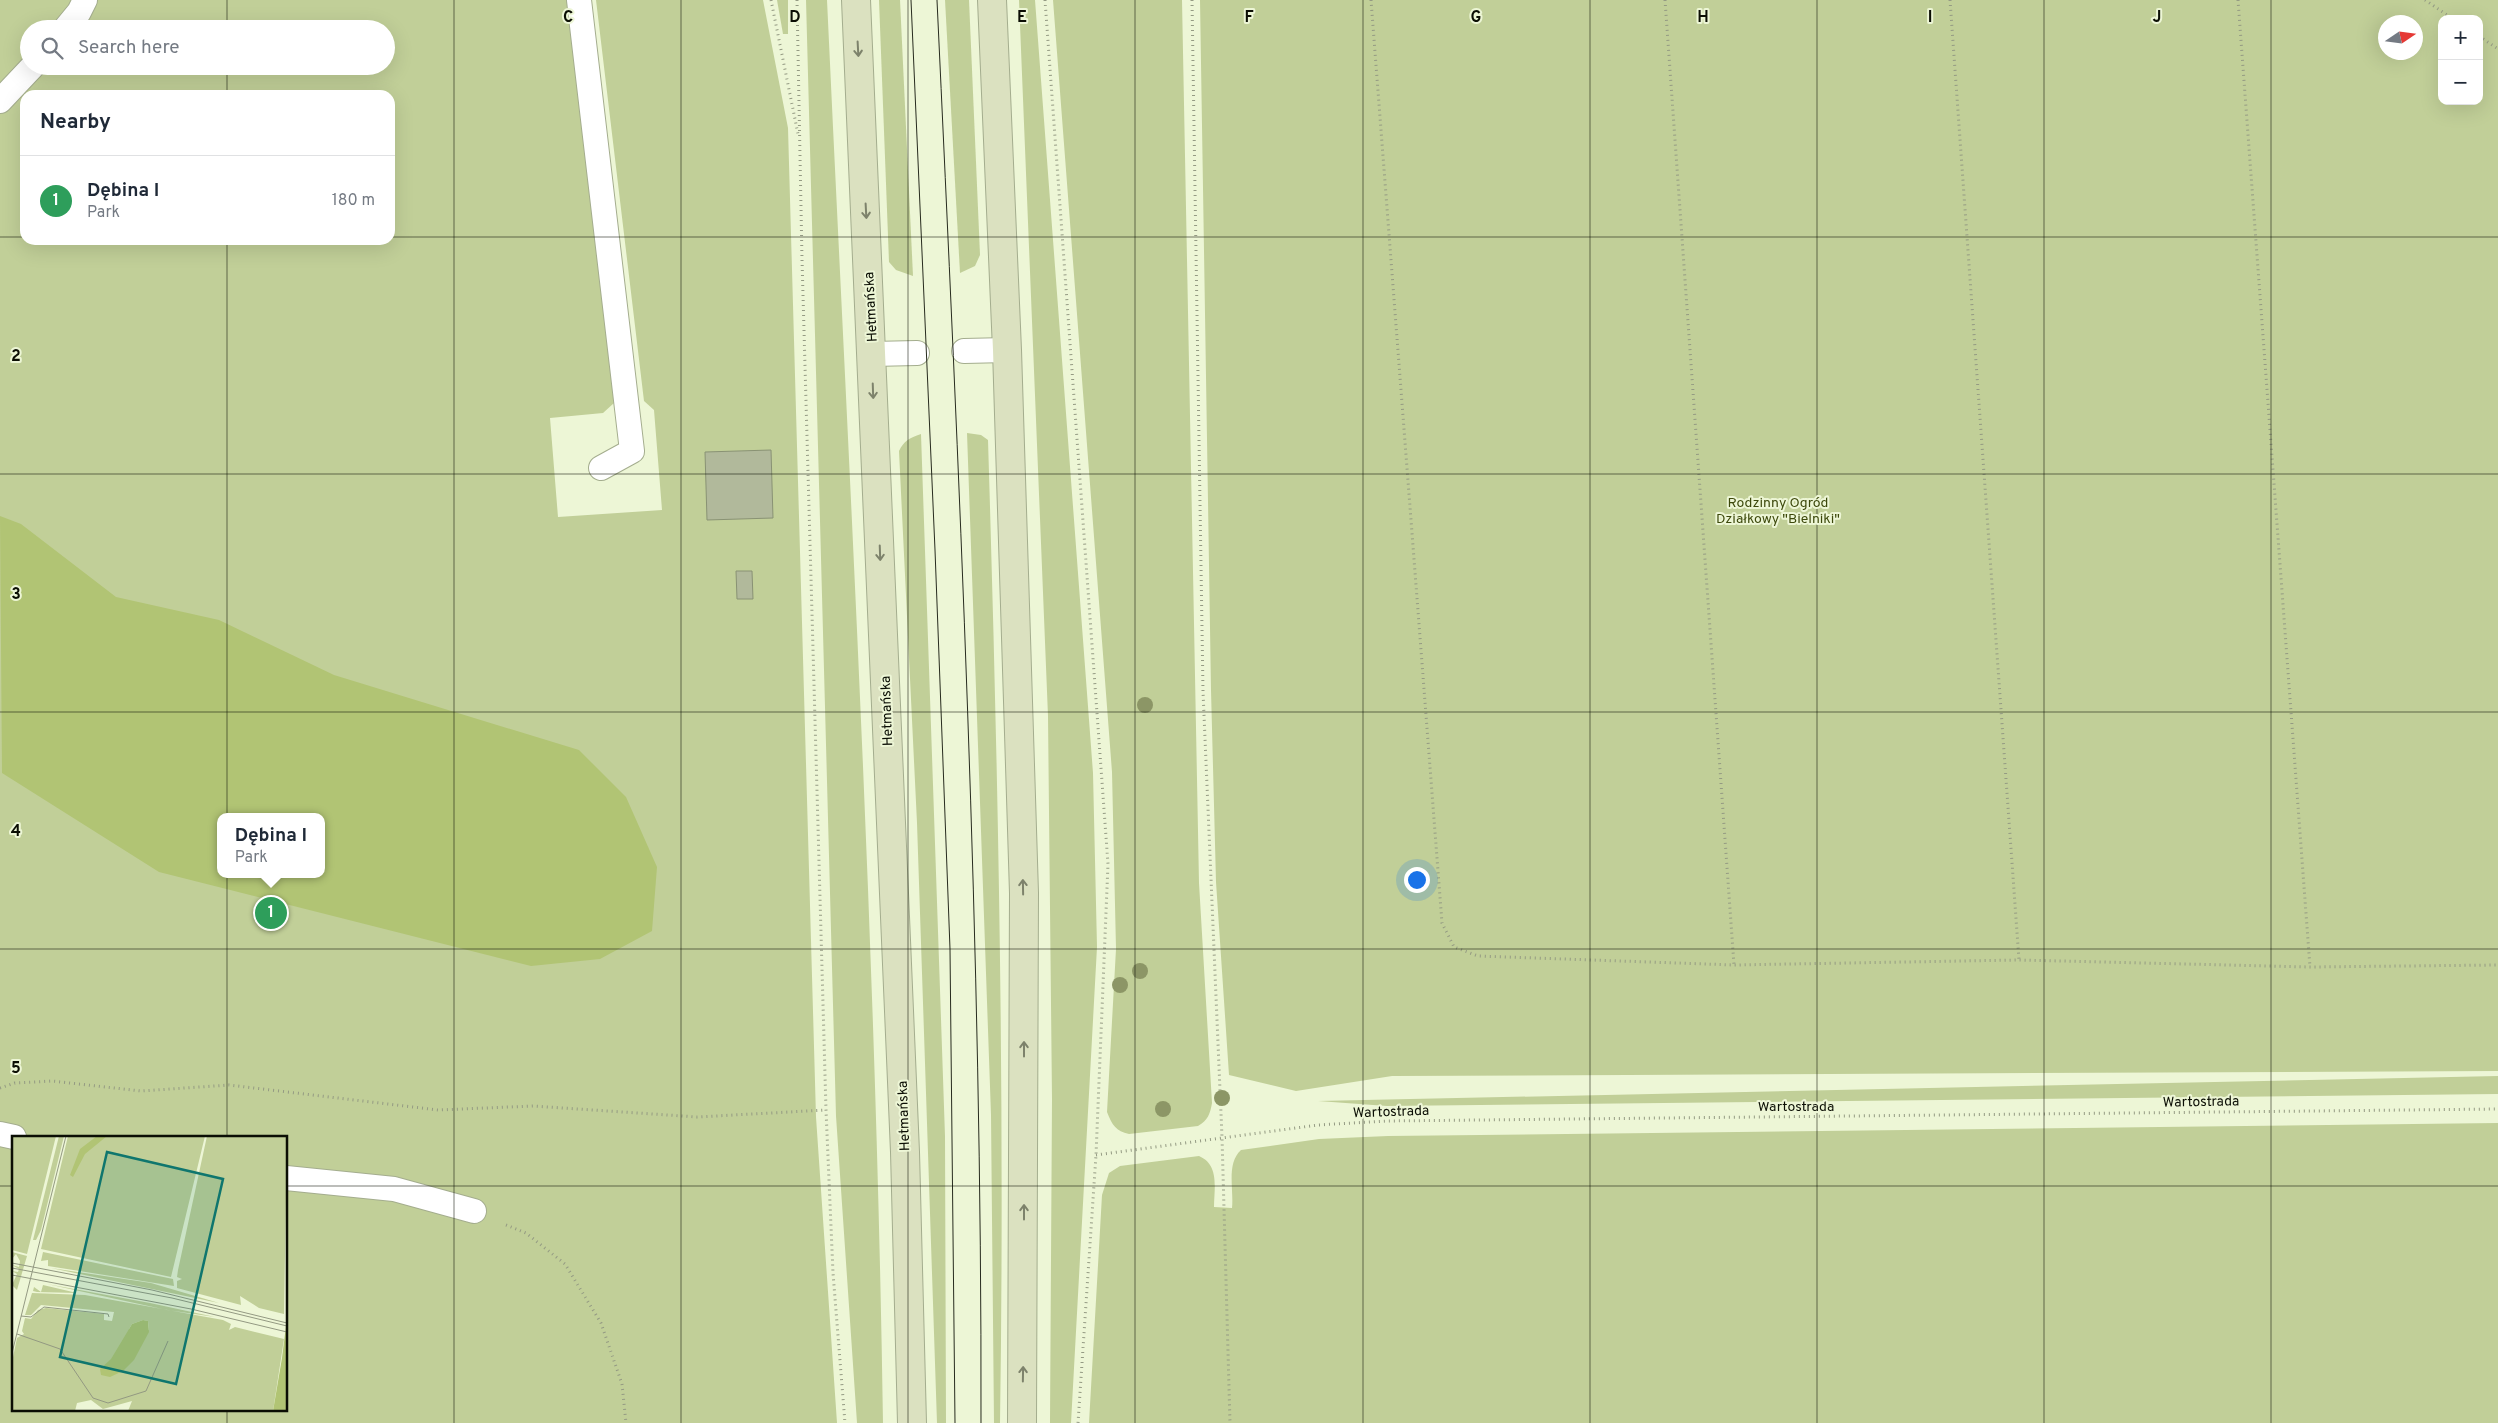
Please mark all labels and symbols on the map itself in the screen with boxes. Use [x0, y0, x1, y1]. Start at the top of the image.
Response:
text: C [563, 8, 573, 28]
text: D [789, 8, 801, 28]
text: E [1017, 8, 1027, 28]
text: F [1244, 8, 1254, 28]
text: G [1471, 8, 1481, 28]
text: H [1697, 8, 1709, 28]
text: I [1928, 8, 1932, 28]
text: J [2153, 8, 2161, 28]
north arrow [2378, 15, 2423, 60]
one-way arrow [853, 40, 862, 56]
one-way arrow [861, 203, 870, 219]
street label: Hetmańska [861, 271, 882, 342]
text: 2 [11, 347, 21, 367]
one-way arrow [869, 383, 878, 399]
park label: Rodzinny Ogród Działkowy "Bielniki" [1716, 495, 1840, 528]
one-way arrow [875, 545, 884, 561]
text: 3 [11, 585, 21, 605]
street label: Hetmańska [878, 676, 897, 746]
text: 4 [11, 822, 21, 842]
your location [1404, 867, 1430, 893]
one-way arrow [1019, 879, 1028, 895]
pin: 1 [255, 894, 287, 932]
one-way arrow [1019, 1042, 1029, 1058]
text: 5 [11, 1059, 21, 1079]
street label: Hetmańska [895, 1081, 914, 1151]
street label: Wartostrada [2163, 1093, 2239, 1112]
street label: Wartostrada [1758, 1099, 1834, 1116]
street label: Wartostrada [1352, 1103, 1430, 1122]
inset map [12, 1136, 288, 1410]
one-way arrow [1019, 1204, 1029, 1220]
one-way arrow [1018, 1367, 1027, 1383]

